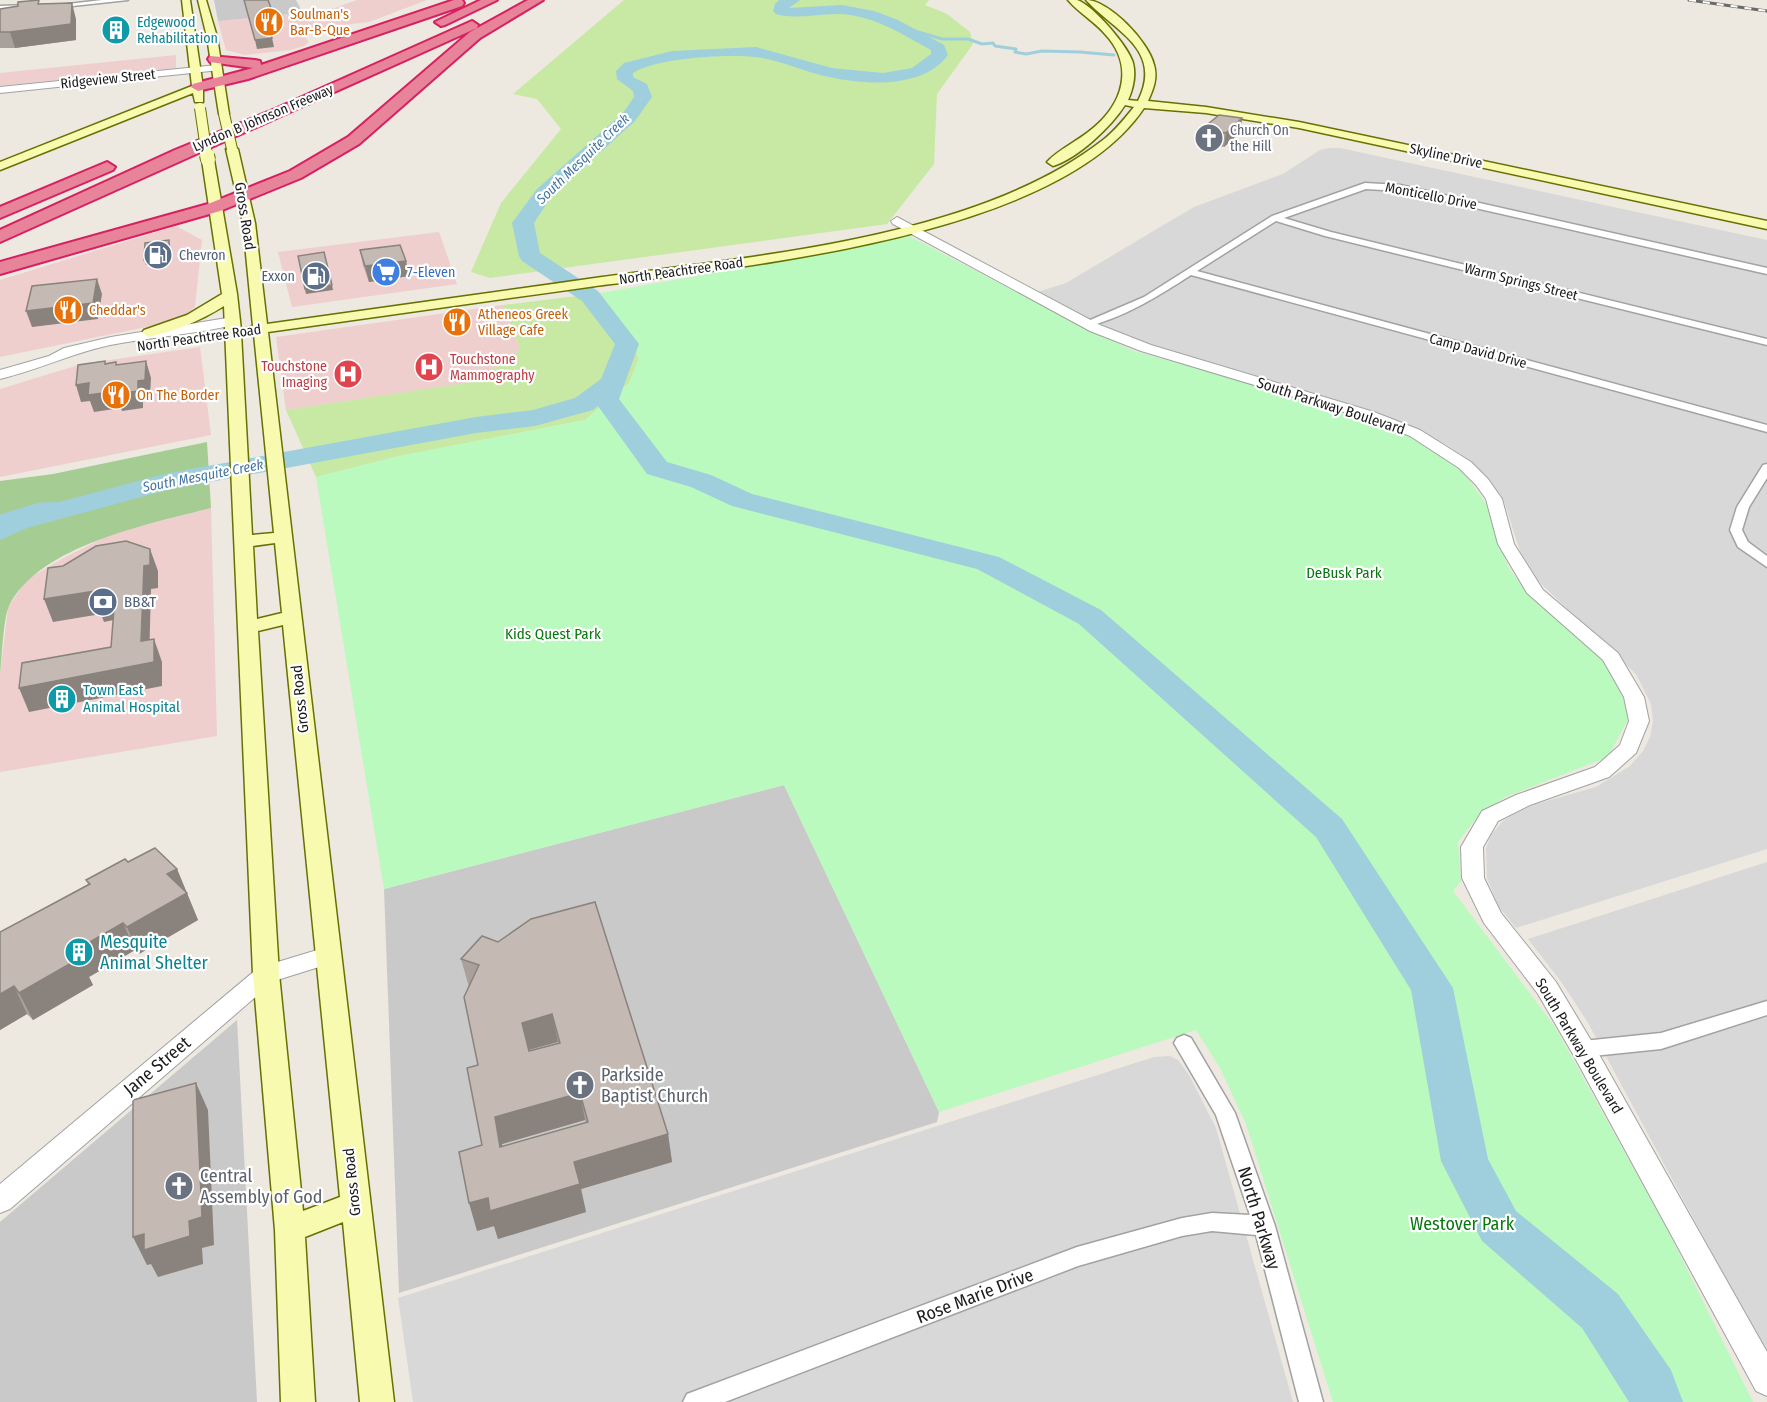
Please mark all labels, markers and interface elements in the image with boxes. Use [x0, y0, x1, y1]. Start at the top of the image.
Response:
restaurant icon: Soulman's Bar-B-Que [253, 6, 285, 38]
place label: Soulman's Bar-B-Que [290, 6, 350, 39]
building icon: Edgewood Rehabilitation [100, 14, 132, 46]
place label: Edgewood Rehabilitation [137, 14, 218, 47]
street label: Ridgeview Street [60, 66, 157, 92]
street label: Lyndon B Johnson Freeway [190, 80, 337, 155]
water label: South Mesquite Creek [532, 110, 633, 208]
church icon: Church On the Hill [1193, 122, 1225, 154]
place label: Church On the Hill [1230, 122, 1289, 155]
street label: Skyline Drive [1408, 140, 1484, 172]
street label: Monticello Drive [1384, 179, 1478, 213]
street label: Gross Road [231, 181, 259, 251]
fuel station icon: Chevron [142, 239, 174, 271]
place label: Chevron [179, 247, 226, 264]
street label: North Peachtree Road [618, 254, 744, 288]
supermarket icon: 7-Eleven [370, 256, 402, 288]
fuel station icon: Exxon [300, 260, 332, 292]
street label: Warm Springs Street [1463, 260, 1580, 304]
place label: 7-Eleven [407, 264, 455, 281]
place label: Exxon [262, 268, 295, 285]
restaurant icon: Cheddar's [52, 294, 84, 326]
place label: Cheddar's [89, 302, 146, 319]
restaurant icon: Atheneos Greek Village Cafe [441, 306, 473, 338]
place label: Atheneos Greek Village Cafe [478, 306, 569, 339]
street label: North Peachtree Road [136, 321, 262, 355]
street label: Camp David Drive [1427, 330, 1529, 372]
hospital icon: Touchstone Mammography [413, 351, 445, 383]
place label: Touchstone Mammography [450, 351, 535, 384]
place label: Touchstone Imaging [261, 358, 327, 391]
hospital icon: Touchstone Imaging [332, 358, 364, 390]
street label: South Parkway Boulevard [1255, 373, 1407, 439]
restaurant icon: On The Border [100, 379, 132, 411]
place label: On The Border [137, 387, 219, 404]
water label: South Mesquite Creek [140, 456, 265, 496]
park label: DeBusk Park [1306, 564, 1382, 582]
bank icon: BB&T [87, 586, 119, 618]
place label: BB&T [124, 593, 156, 611]
park label: Kids Quest Park [505, 625, 601, 643]
street label: Gross Road [287, 664, 313, 734]
place label: Town East Animal Hospital [83, 681, 180, 716]
building icon: Town East Animal Hospital [46, 683, 78, 715]
place label: Mesquite Animal Shelter [100, 931, 209, 974]
building icon: Mesquite Animal Shelter [63, 936, 95, 968]
street label: South Parkway Boulevard [1531, 975, 1627, 1117]
street label: Jane Street [119, 1032, 195, 1100]
place label: Parkside Baptist Church [601, 1064, 708, 1107]
church icon: Parkside Baptist Church [564, 1069, 596, 1101]
street label: Gross Road [339, 1147, 365, 1217]
street label: North Parkway [1233, 1164, 1285, 1272]
place label: Central Assembly of God [200, 1165, 322, 1208]
church icon: Central Assembly of God [163, 1170, 195, 1202]
park label: Westover Park [1410, 1213, 1515, 1235]
street label: Rose Marie Drive [913, 1264, 1037, 1328]

